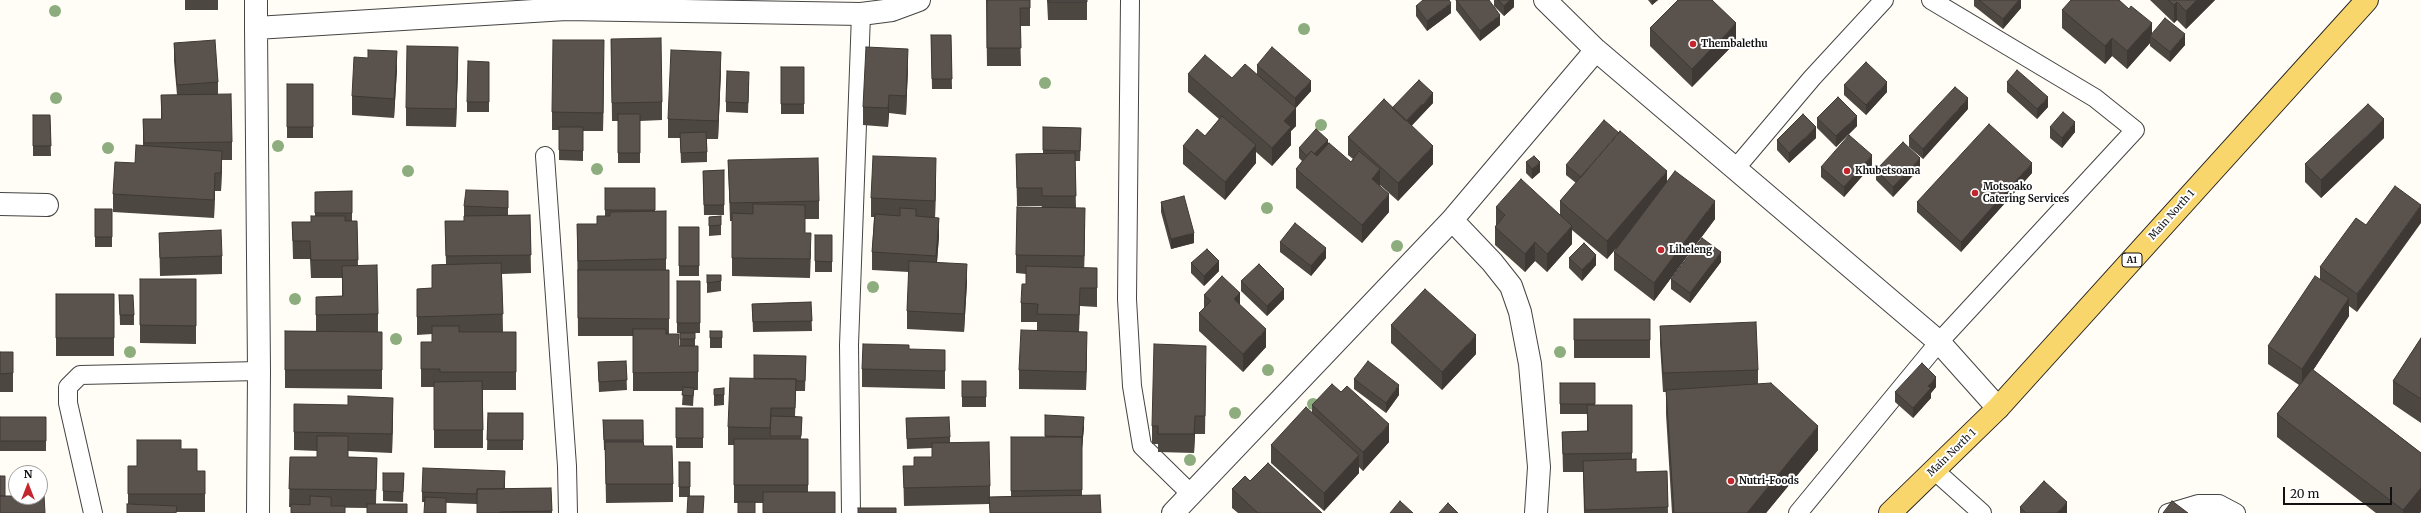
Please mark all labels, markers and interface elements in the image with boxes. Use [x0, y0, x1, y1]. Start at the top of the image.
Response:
place label: Thembalethu [1701, 38, 1768, 50]
marker: Thembalethu [1688, 39, 1698, 49]
place label: Khubetsoana [1855, 165, 1920, 177]
marker: Khubetsoana [1842, 166, 1852, 176]
place label: Motsoako Catering Services [1983, 181, 2069, 204]
marker: Motsoako Catering Services [1970, 188, 1980, 198]
street label: Main North 1 [2147, 188, 2197, 242]
place label: Liheleng [1669, 244, 1712, 256]
marker: Liheleng [1656, 245, 1666, 255]
road number: A1 [2122, 253, 2142, 267]
street label: Main North 1 [1925, 427, 1979, 479]
north arrow [8, 465, 48, 505]
text: N [24, 467, 32, 481]
place label: Nutri-Foods [1739, 475, 1799, 487]
marker: Nutri-Foods [1726, 476, 1736, 486]
scale bar [2285, 479, 2394, 505]
text: 20 m [2290, 486, 2319, 501]

